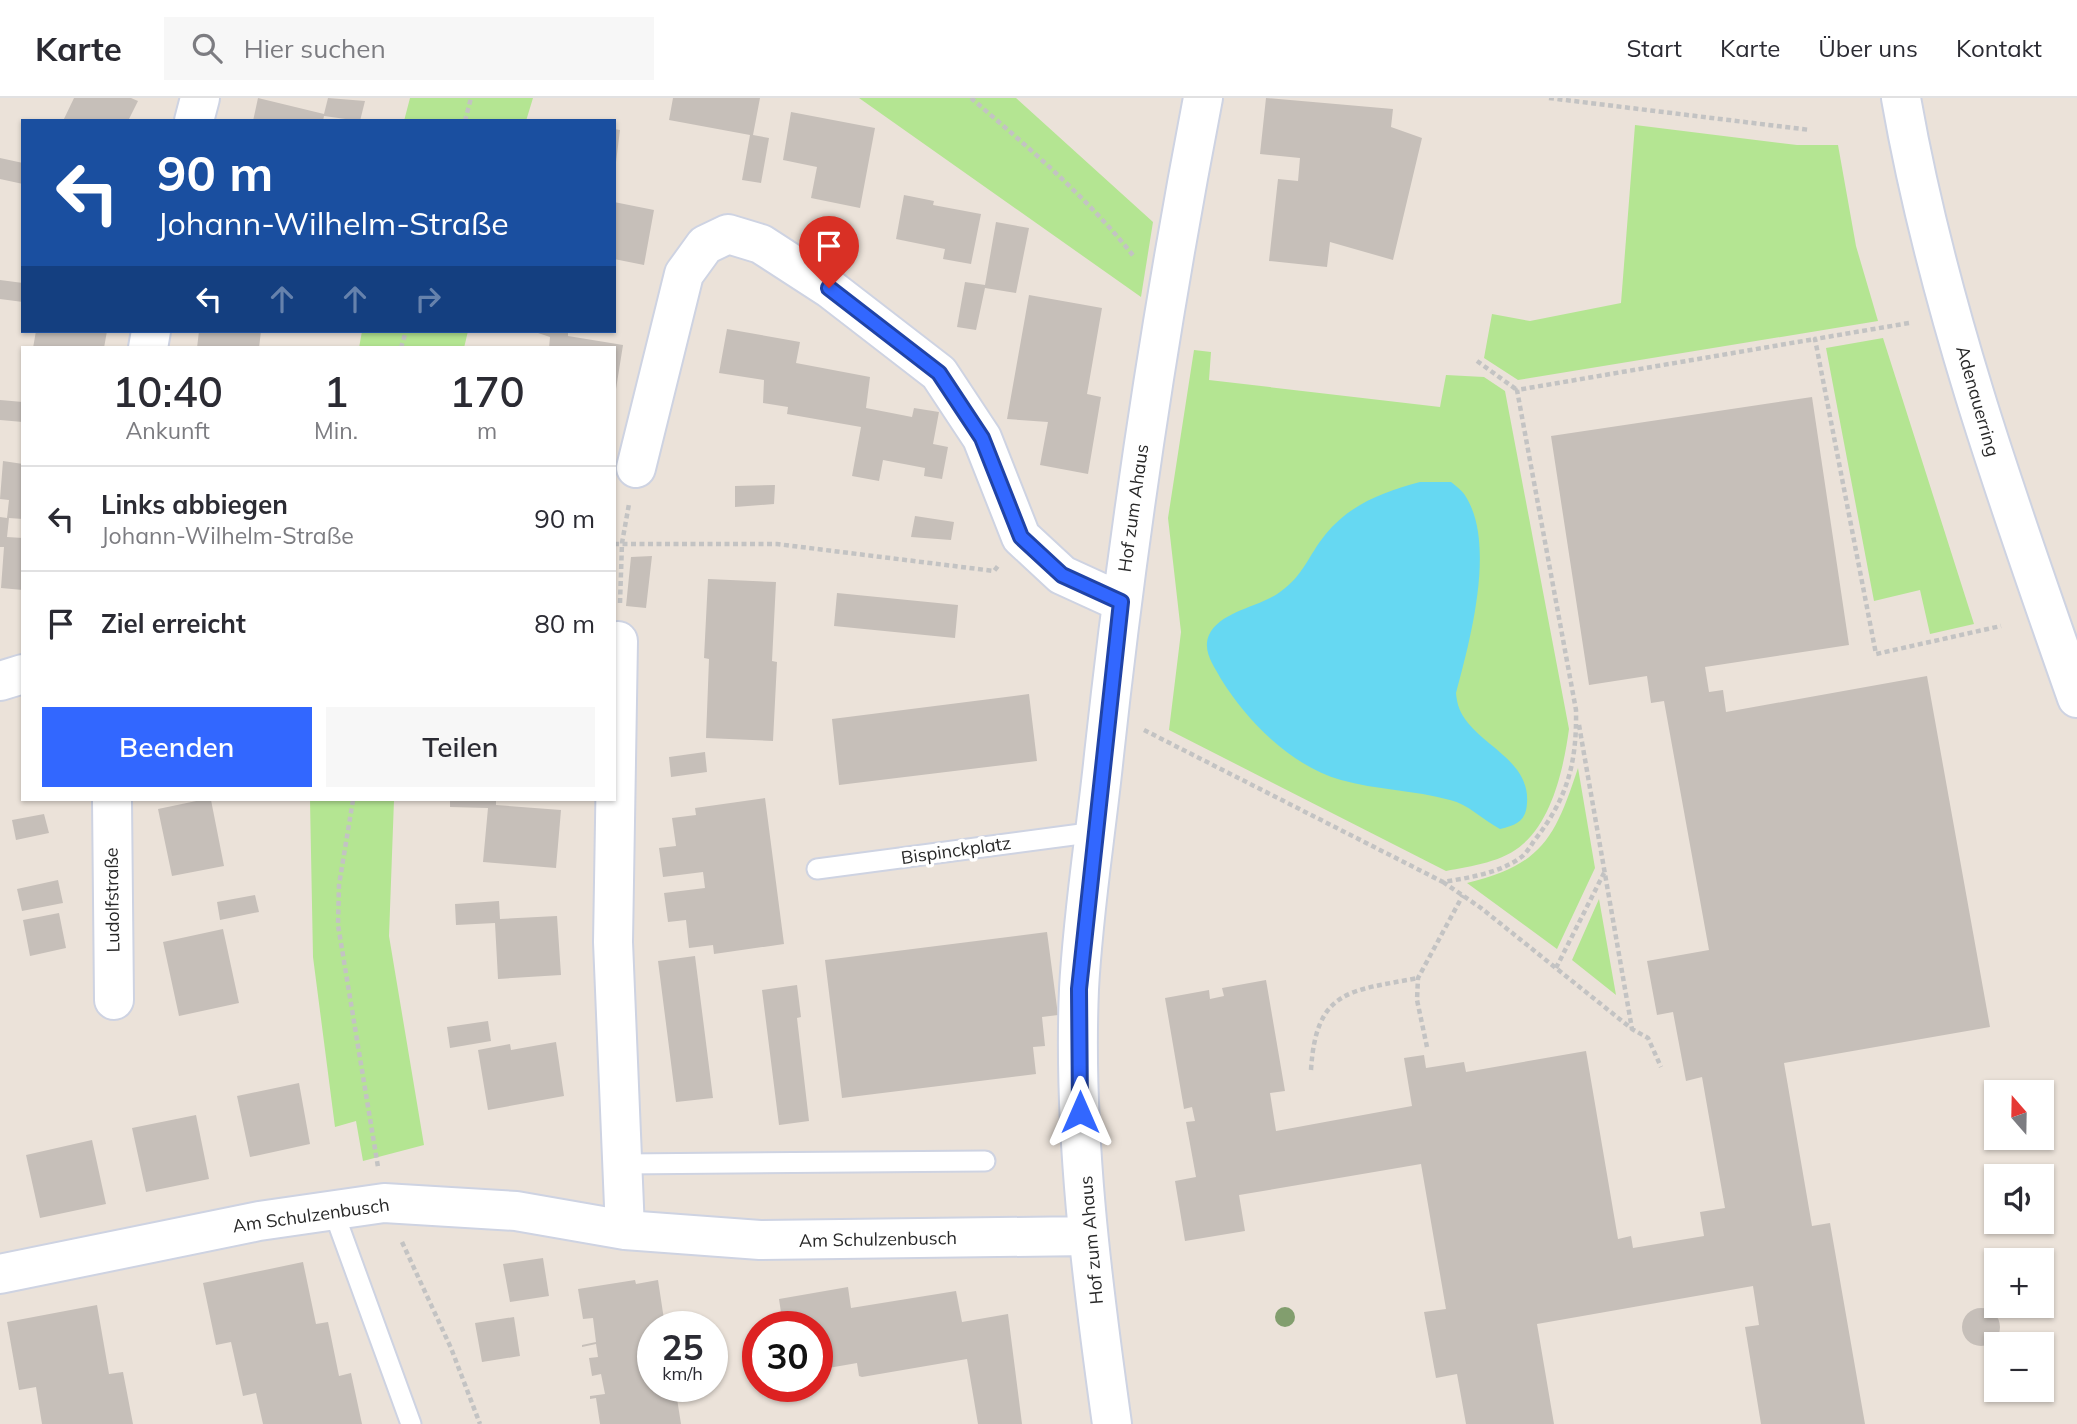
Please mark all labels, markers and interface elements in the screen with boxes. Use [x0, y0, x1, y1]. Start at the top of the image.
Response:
search box [164, 17, 654, 80]
text: Karte [35, 28, 122, 69]
icon: search [188, 29, 226, 67]
text: Hier suchen [244, 32, 386, 65]
text: Start [1626, 33, 1682, 63]
text: Karte [1720, 33, 1780, 63]
text: Über uns [1818, 33, 1918, 63]
text: Kontakt [1956, 33, 2042, 63]
text: 90 m [157, 142, 273, 203]
icon: left [42, 147, 133, 238]
text: Johann-Wilhelm-Straße [157, 203, 509, 243]
pin [799, 216, 859, 288]
icon: arrive [810, 227, 848, 265]
icon: left [190, 280, 228, 318]
icon: ahead [263, 280, 301, 318]
icon: ahead [336, 280, 374, 318]
icon: right [409, 280, 447, 318]
street label: Adenauerring [1951, 343, 2005, 459]
text: 10:40 [112, 365, 223, 418]
text: 1 [323, 365, 349, 418]
text: 170 [449, 365, 525, 418]
text: Ankunft [125, 416, 210, 445]
text: Min. [314, 416, 358, 445]
text: m [477, 416, 497, 445]
street label: Hof zum Ahaus [1113, 443, 1153, 573]
text: Links abbiegen [101, 488, 288, 521]
icon: left [42, 500, 80, 538]
text: 90 m [534, 502, 595, 535]
text: Johann-Wilhelm-Straße [101, 521, 354, 550]
icon: arrive [42, 605, 80, 643]
text: Ziel erreicht [101, 607, 246, 640]
text: 80 m [534, 607, 595, 640]
button: Beenden [42, 707, 312, 787]
button: Teilen [326, 707, 595, 787]
street label: Bispinckplatz [900, 831, 1012, 869]
street label: Ludolfstraße [100, 847, 124, 953]
position arrow [1043, 1075, 1117, 1149]
north arrow [1984, 1080, 2054, 1150]
map controls [1984, 1080, 2054, 1402]
button: sound [1984, 1164, 2054, 1234]
street label: Hof zum Ahaus [1074, 1175, 1108, 1305]
street label: Am Schulzenbusch [231, 1193, 391, 1237]
street label: Am Schulzenbusch [799, 1226, 957, 1252]
button: + [1984, 1248, 2054, 1318]
speed limit sign: 30 [742, 1311, 833, 1402]
text: 25 [661, 1325, 704, 1369]
button: − [1984, 1332, 2054, 1402]
text: km/h [662, 1362, 703, 1385]

